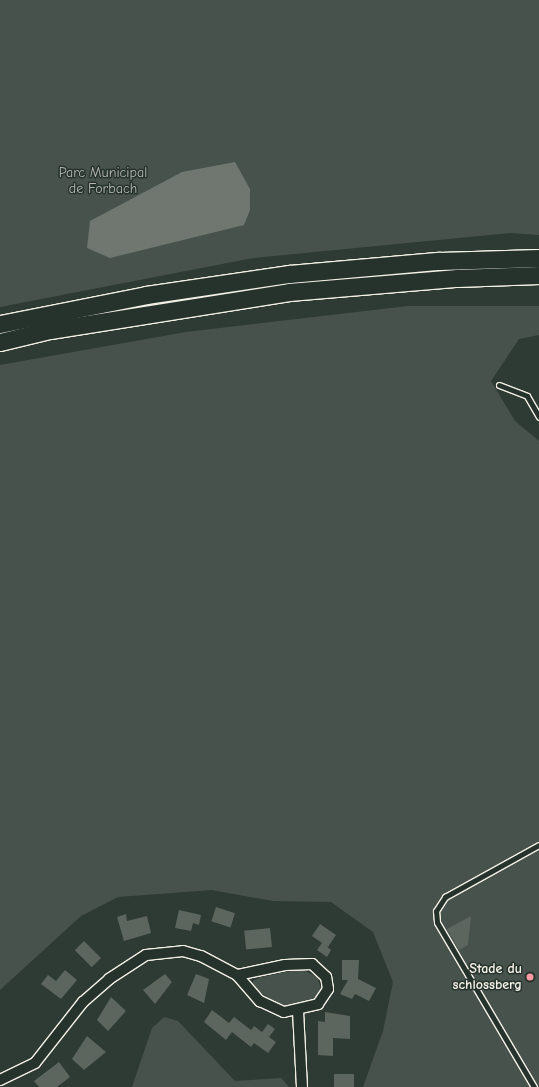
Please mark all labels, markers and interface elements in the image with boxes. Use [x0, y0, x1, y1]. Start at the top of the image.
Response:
park label: Parc Municipal de Forbach [59, 165, 147, 198]
place label: Stade du schlossberg [453, 961, 522, 994]
marker: Stade du schlossberg [525, 972, 535, 982]

